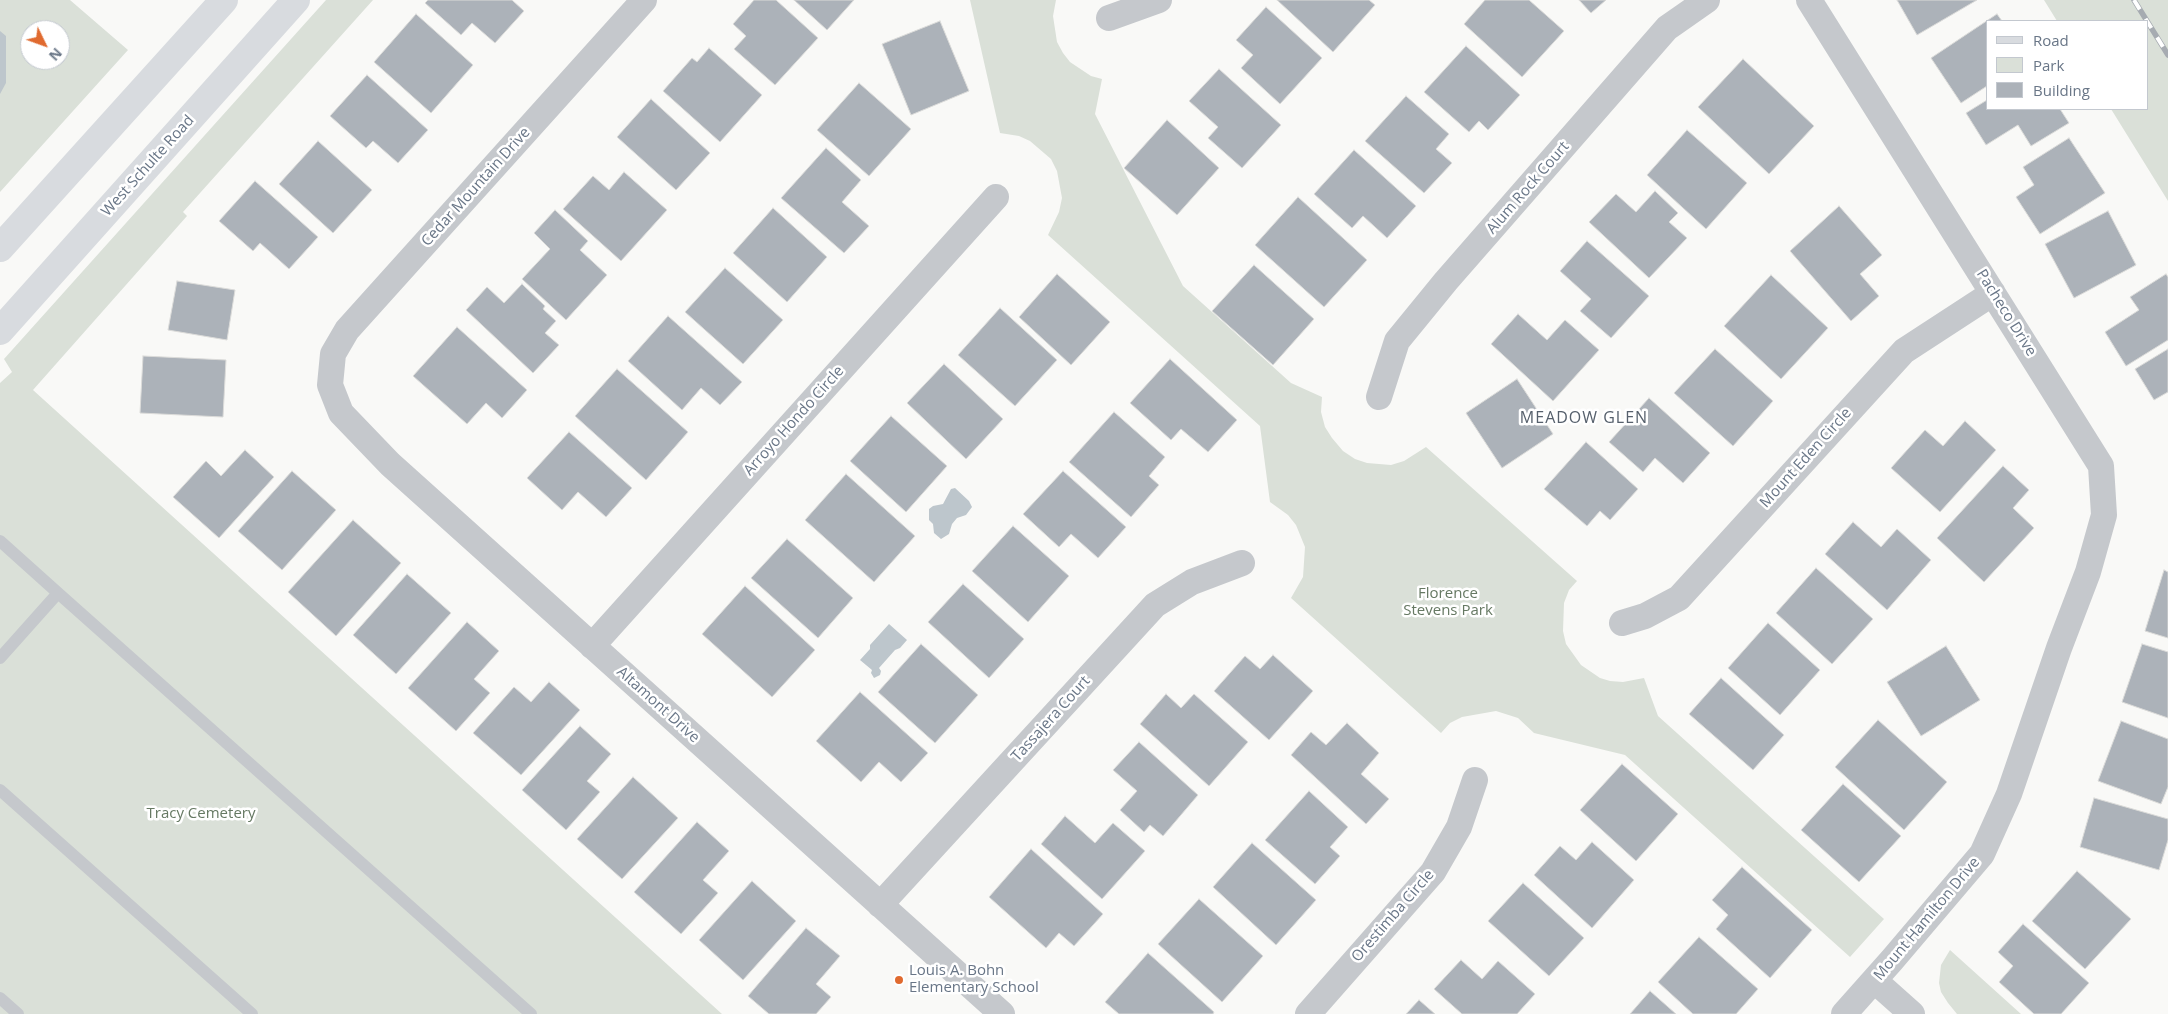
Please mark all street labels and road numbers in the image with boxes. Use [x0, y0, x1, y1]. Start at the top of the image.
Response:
street label: West Schulte Road [98, 112, 198, 220]
street label: Cedar Mountain Drive [418, 124, 534, 250]
street label: Alum Rock Court [1483, 138, 1573, 238]
street label: Pacheco Drive [1972, 266, 2040, 360]
street label: Arroyo Hondo Circle [740, 362, 848, 480]
street label: Mount Eden Circle [1757, 404, 1855, 512]
street label: Altamont Drive [613, 663, 703, 747]
street label: Tassajera Court [1008, 672, 1094, 766]
street label: Mount Hamilton Drive [1870, 854, 1984, 984]
street label: Orestimba Circle [1348, 866, 1438, 966]

